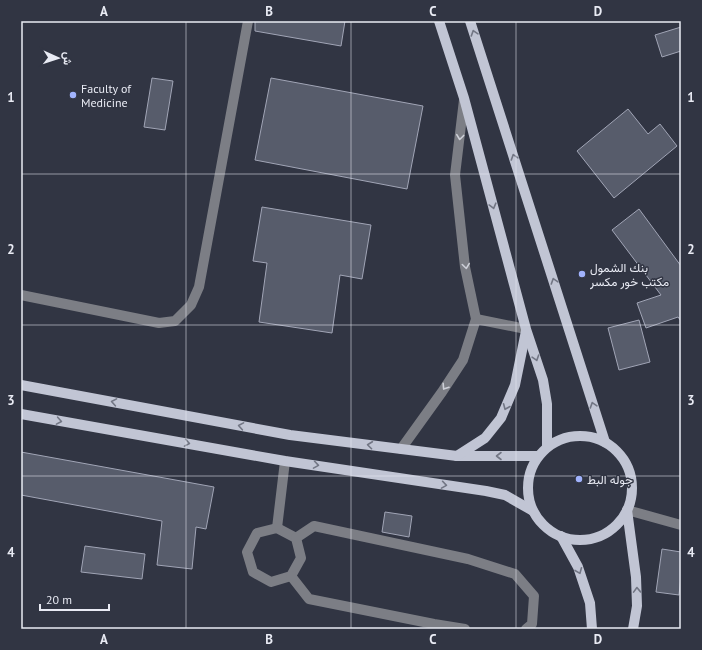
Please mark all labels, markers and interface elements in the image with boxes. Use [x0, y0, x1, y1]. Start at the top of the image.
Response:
text: A [100, 3, 108, 20]
text: B [265, 3, 273, 20]
text: C [429, 3, 437, 20]
text: D [594, 3, 602, 20]
one-way arrow [470, 30, 479, 37]
north arrow [38, 38, 78, 78]
text: ش [61, 52, 75, 65]
place label: Faculty of Medicine [81, 81, 132, 110]
text: 1 [7, 89, 15, 106]
text: 1 [687, 89, 695, 106]
marker: Faculty of Medicine [68, 90, 78, 100]
one-way arrow [455, 134, 464, 140]
one-way arrow [510, 154, 519, 161]
one-way arrow [488, 202, 497, 209]
text: 2 [7, 241, 15, 258]
text: 2 [687, 241, 695, 258]
place label: بنك الشمول مكتب خور مكسر [589, 260, 669, 290]
one-way arrow [461, 263, 469, 269]
marker: بنك الشمول مكتب خور مكسر [577, 269, 587, 279]
one-way arrow [550, 277, 559, 284]
one-way arrow [531, 355, 539, 362]
one-way arrow [443, 383, 450, 390]
text: 3 [7, 392, 15, 409]
text: 3 [687, 392, 695, 409]
one-way arrow [110, 398, 117, 407]
one-way arrow [589, 401, 598, 408]
one-way arrow [503, 403, 511, 410]
one-way arrow [56, 416, 63, 424]
one-way arrow [238, 422, 244, 431]
one-way arrow [184, 439, 190, 447]
one-way arrow [367, 441, 373, 450]
one-way arrow [496, 452, 502, 460]
one-way arrow [312, 460, 319, 469]
place label: جوله البط [587, 472, 633, 488]
marker: جوله البط [574, 474, 584, 484]
one-way arrow [441, 480, 447, 489]
text: 4 [7, 544, 15, 561]
text: 4 [687, 544, 695, 561]
one-way arrow [574, 567, 582, 574]
scale bar [40, 586, 109, 612]
one-way arrow [632, 587, 641, 593]
text: 20 m [46, 592, 72, 607]
text: A [100, 631, 108, 648]
text: B [265, 631, 273, 648]
text: C [429, 631, 437, 648]
text: D [594, 631, 602, 648]

